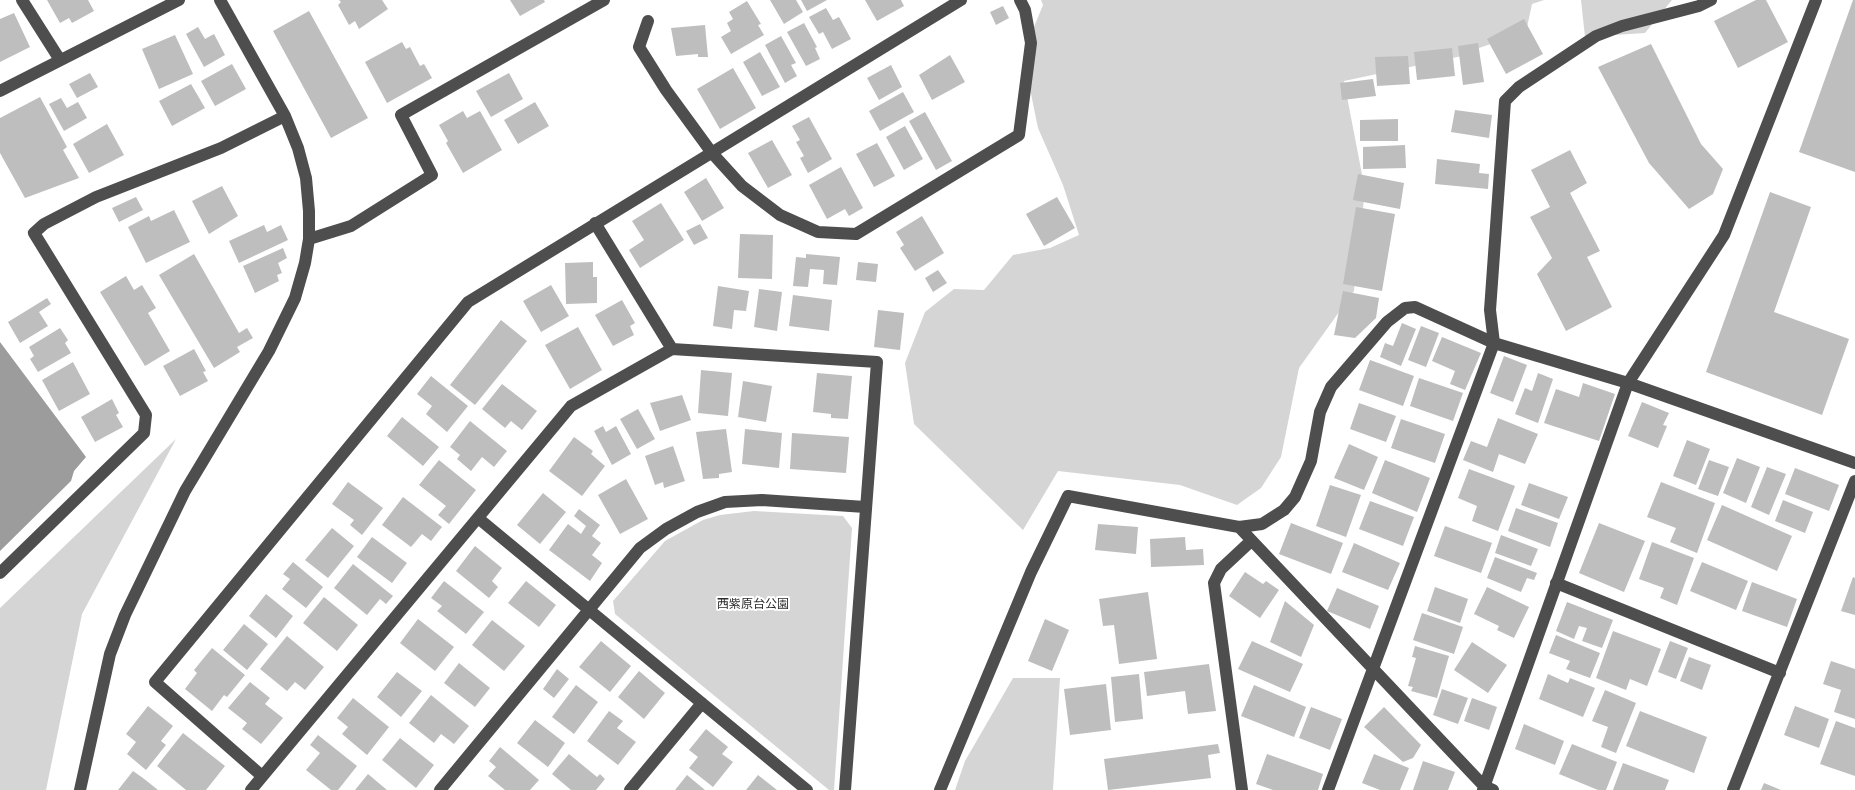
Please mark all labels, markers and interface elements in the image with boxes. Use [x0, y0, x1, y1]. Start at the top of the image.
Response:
park label: 西紫原台公園 [717, 598, 789, 612]

